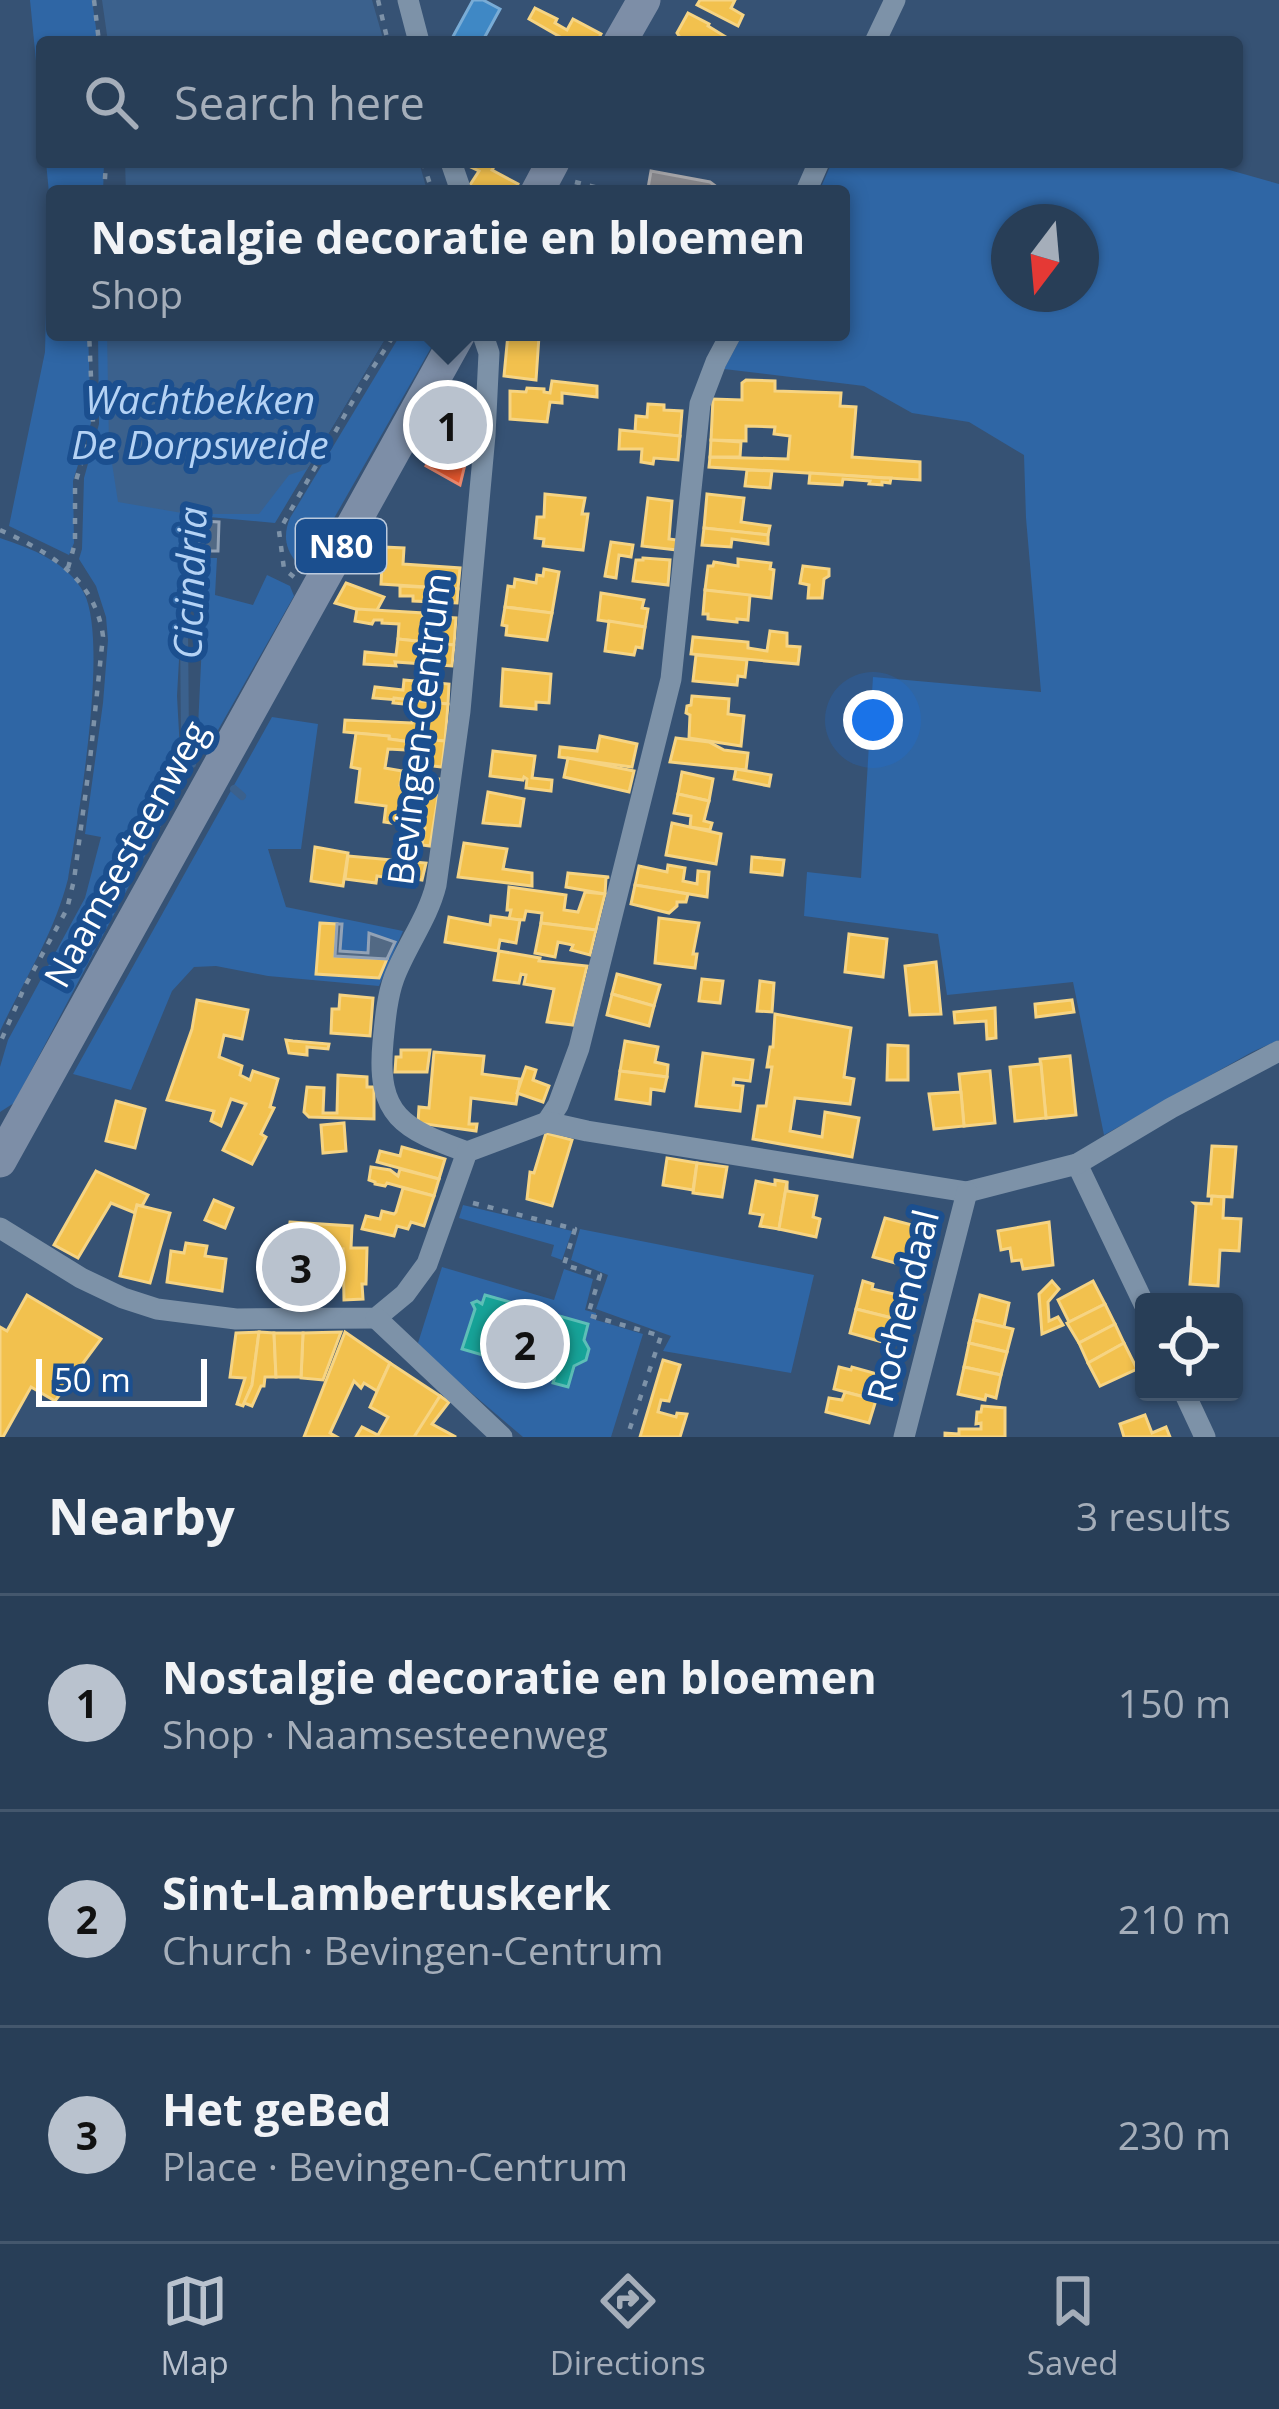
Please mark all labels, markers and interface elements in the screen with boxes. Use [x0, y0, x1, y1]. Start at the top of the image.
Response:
search box [36, 36, 1243, 168]
icon: search [78, 69, 144, 135]
text: Search here [174, 72, 425, 133]
popup [46, 185, 850, 341]
north arrow [991, 204, 1099, 312]
text: Nostalgie decoratie en bloemen [91, 206, 805, 267]
text: Shop [91, 267, 183, 320]
water label: Wachtbekken De Dorpsweide [71, 372, 329, 470]
pin: 1 [409, 380, 487, 470]
water label: Cicindria [159, 506, 218, 660]
road number: N80 [296, 519, 386, 573]
street label: Bevingen-Centrum [375, 570, 462, 888]
your location [843, 690, 903, 750]
street label: Naamsesteenweg [32, 712, 219, 996]
street label: Rochendaal [855, 1205, 950, 1407]
pin: 3 [262, 1222, 340, 1312]
map controls [1135, 1293, 1243, 1401]
button: locate [1135, 1293, 1243, 1401]
pin: 2 [486, 1299, 564, 1389]
scale bar [36, 1353, 207, 1406]
text: 50 m [54, 1357, 131, 1402]
text: Nearby [48, 1480, 235, 1550]
text: 3 results [1076, 1489, 1231, 1542]
text: Nostalgie decoratie en bloemen [162, 1646, 877, 1707]
text: 1 [76, 1676, 98, 1729]
text: 150 m [1118, 1676, 1231, 1729]
text: Shop · Naamsesteenweg [162, 1707, 608, 1760]
text: Sint-Lambertuskerk [162, 1862, 611, 1923]
text: 2 [76, 1892, 98, 1945]
text: 210 m [1118, 1892, 1231, 1945]
text: Church · Bevingen-Centrum [162, 1923, 664, 1976]
text: Het geBed [162, 2078, 392, 2139]
text: 3 [76, 2108, 98, 2161]
text: 230 m [1118, 2108, 1231, 2161]
text: Place · Bevingen-Centrum [162, 2139, 628, 2192]
tab: Map [161, 2268, 229, 2385]
tab: Directions [550, 2268, 706, 2385]
tab: Saved [1027, 2268, 1118, 2385]

